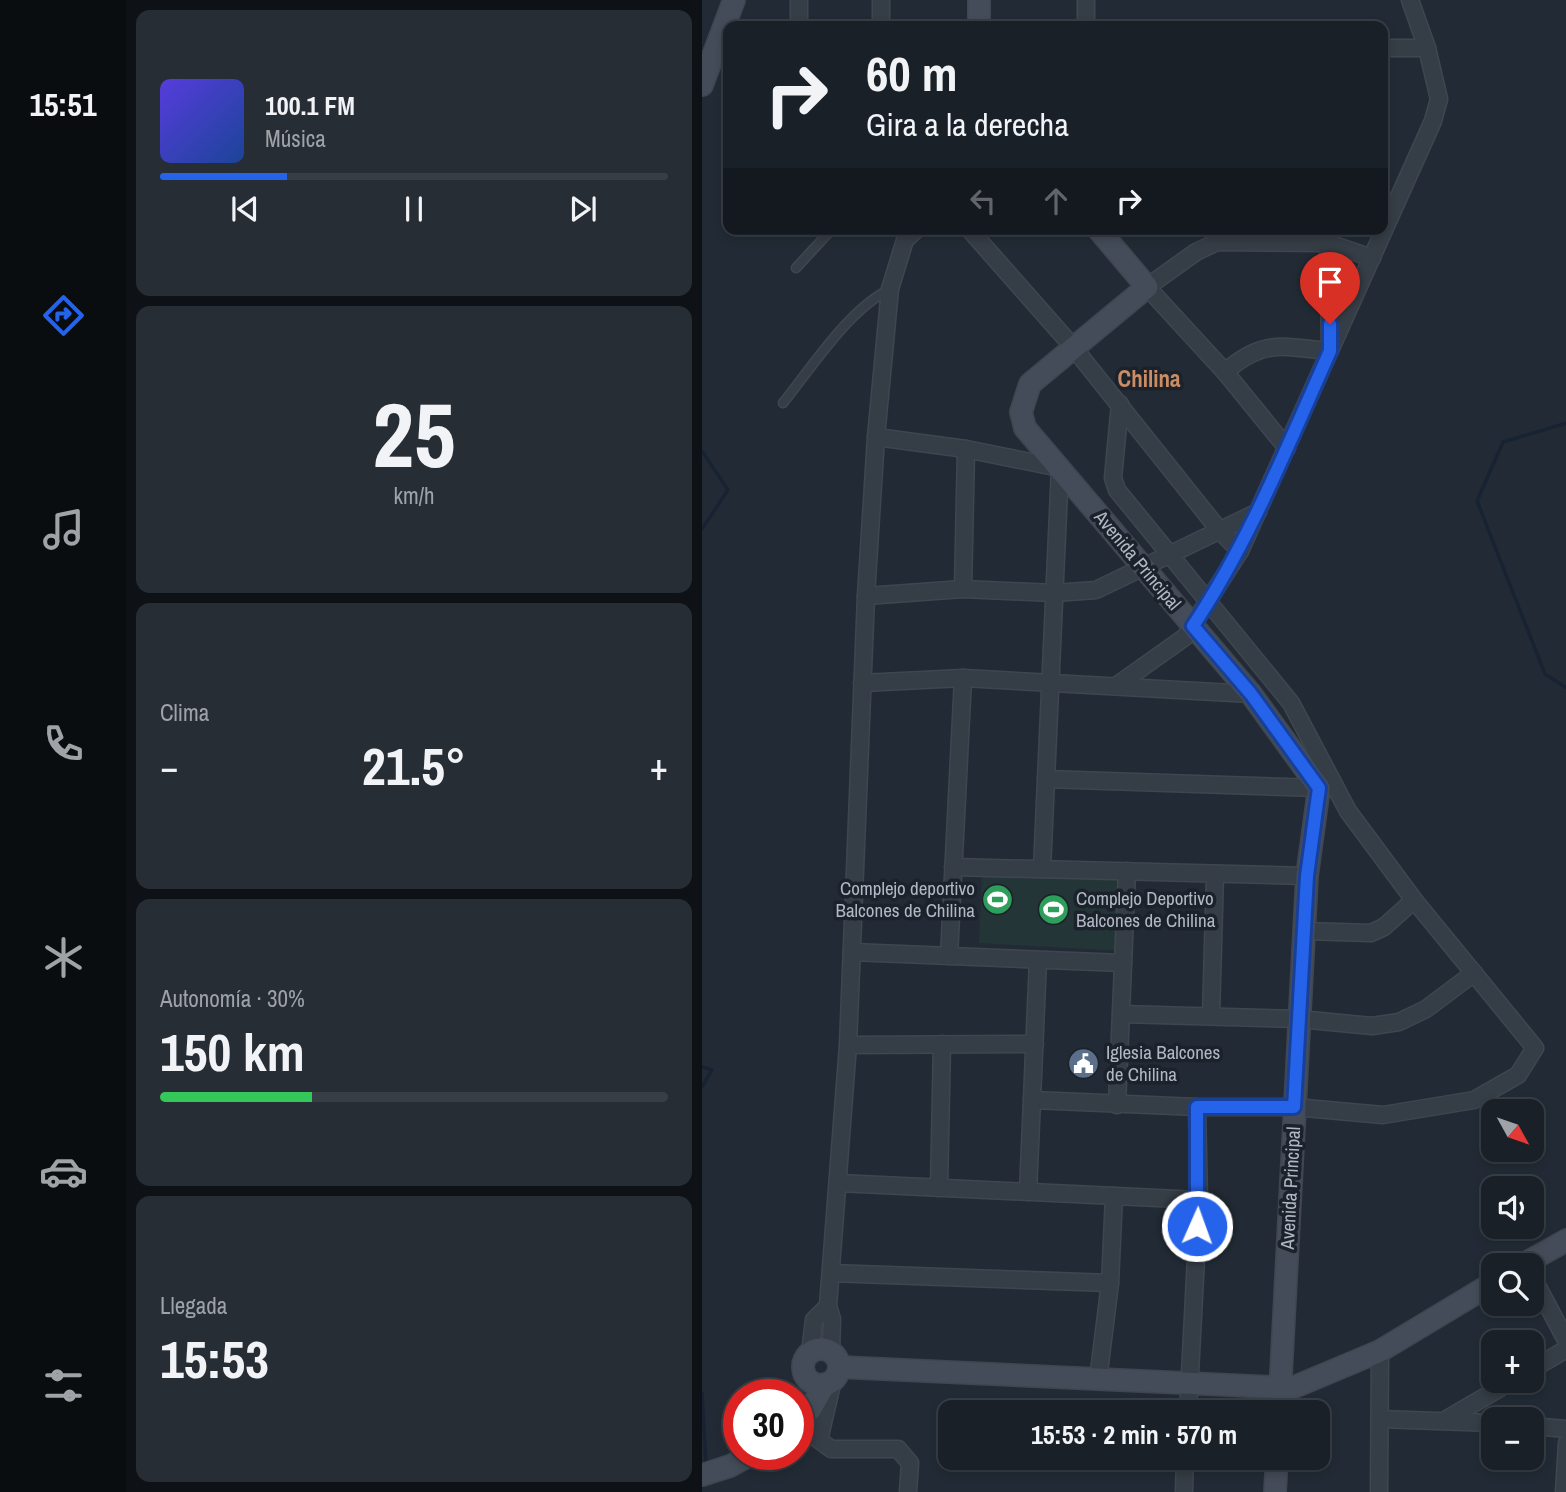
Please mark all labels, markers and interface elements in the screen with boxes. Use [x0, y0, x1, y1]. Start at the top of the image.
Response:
text: 60 m [866, 40, 958, 106]
icon: right [751, 49, 842, 140]
text: 15:51 [29, 83, 97, 126]
text: 100.1 FM [265, 88, 355, 123]
text: Gira a la derecha [866, 103, 1069, 146]
text: Música [265, 123, 326, 154]
icon: left [964, 182, 1002, 220]
icon: ahead [1037, 182, 1075, 220]
icon: right [1110, 182, 1148, 220]
icon: previous [226, 190, 264, 228]
icon: pause [395, 190, 433, 228]
icon: next [564, 190, 602, 228]
pin [1300, 252, 1360, 324]
icon: arrive [1311, 263, 1349, 301]
icon: directions [39, 291, 88, 340]
district label: Chilina [1118, 363, 1181, 394]
text: 25 [373, 373, 456, 495]
text: km/h [394, 480, 434, 511]
street label: Avenida Principal [1088, 504, 1187, 615]
icon: music [39, 505, 88, 554]
text: Clima [160, 697, 209, 728]
icon: phone [39, 719, 88, 768]
text: 21.5° [362, 731, 466, 801]
text: − [160, 741, 178, 792]
text: + [650, 741, 668, 792]
place label: Complejo deportivo Balcones de Chilina [836, 875, 975, 923]
sports icon: Complejo deportivo Balcones de Chilina [981, 882, 1015, 916]
place label: Complejo Deportivo Balcones de Chilina [1076, 885, 1216, 933]
sports icon: Complejo Deportivo Balcones de Chilina [1036, 892, 1070, 926]
icon: climate [39, 933, 88, 982]
text: Autonomía · 30% [160, 983, 305, 1014]
text: 150 km [160, 1017, 305, 1087]
place label: Iglesia Balcones de Chilina [1106, 1039, 1221, 1087]
public building icon: Iglesia Balcones de Chilina [1066, 1046, 1100, 1080]
north arrow [1481, 1099, 1544, 1162]
map controls [1481, 1099, 1544, 1470]
street label: Avenida Principal [1274, 1126, 1306, 1251]
icon: car [39, 1147, 88, 1196]
button: sound [1481, 1176, 1544, 1239]
position arrow [1160, 1189, 1234, 1263]
button: search [1481, 1253, 1544, 1316]
text: Llegada [160, 1290, 227, 1321]
text: 15:53 [160, 1324, 269, 1394]
button: + [1481, 1330, 1544, 1393]
icon: filters [39, 1361, 88, 1410]
speed limit sign: 30 [723, 1379, 814, 1470]
button: − [1481, 1407, 1544, 1470]
text: 15:53 · 2 min · 570 m [1031, 1417, 1237, 1452]

